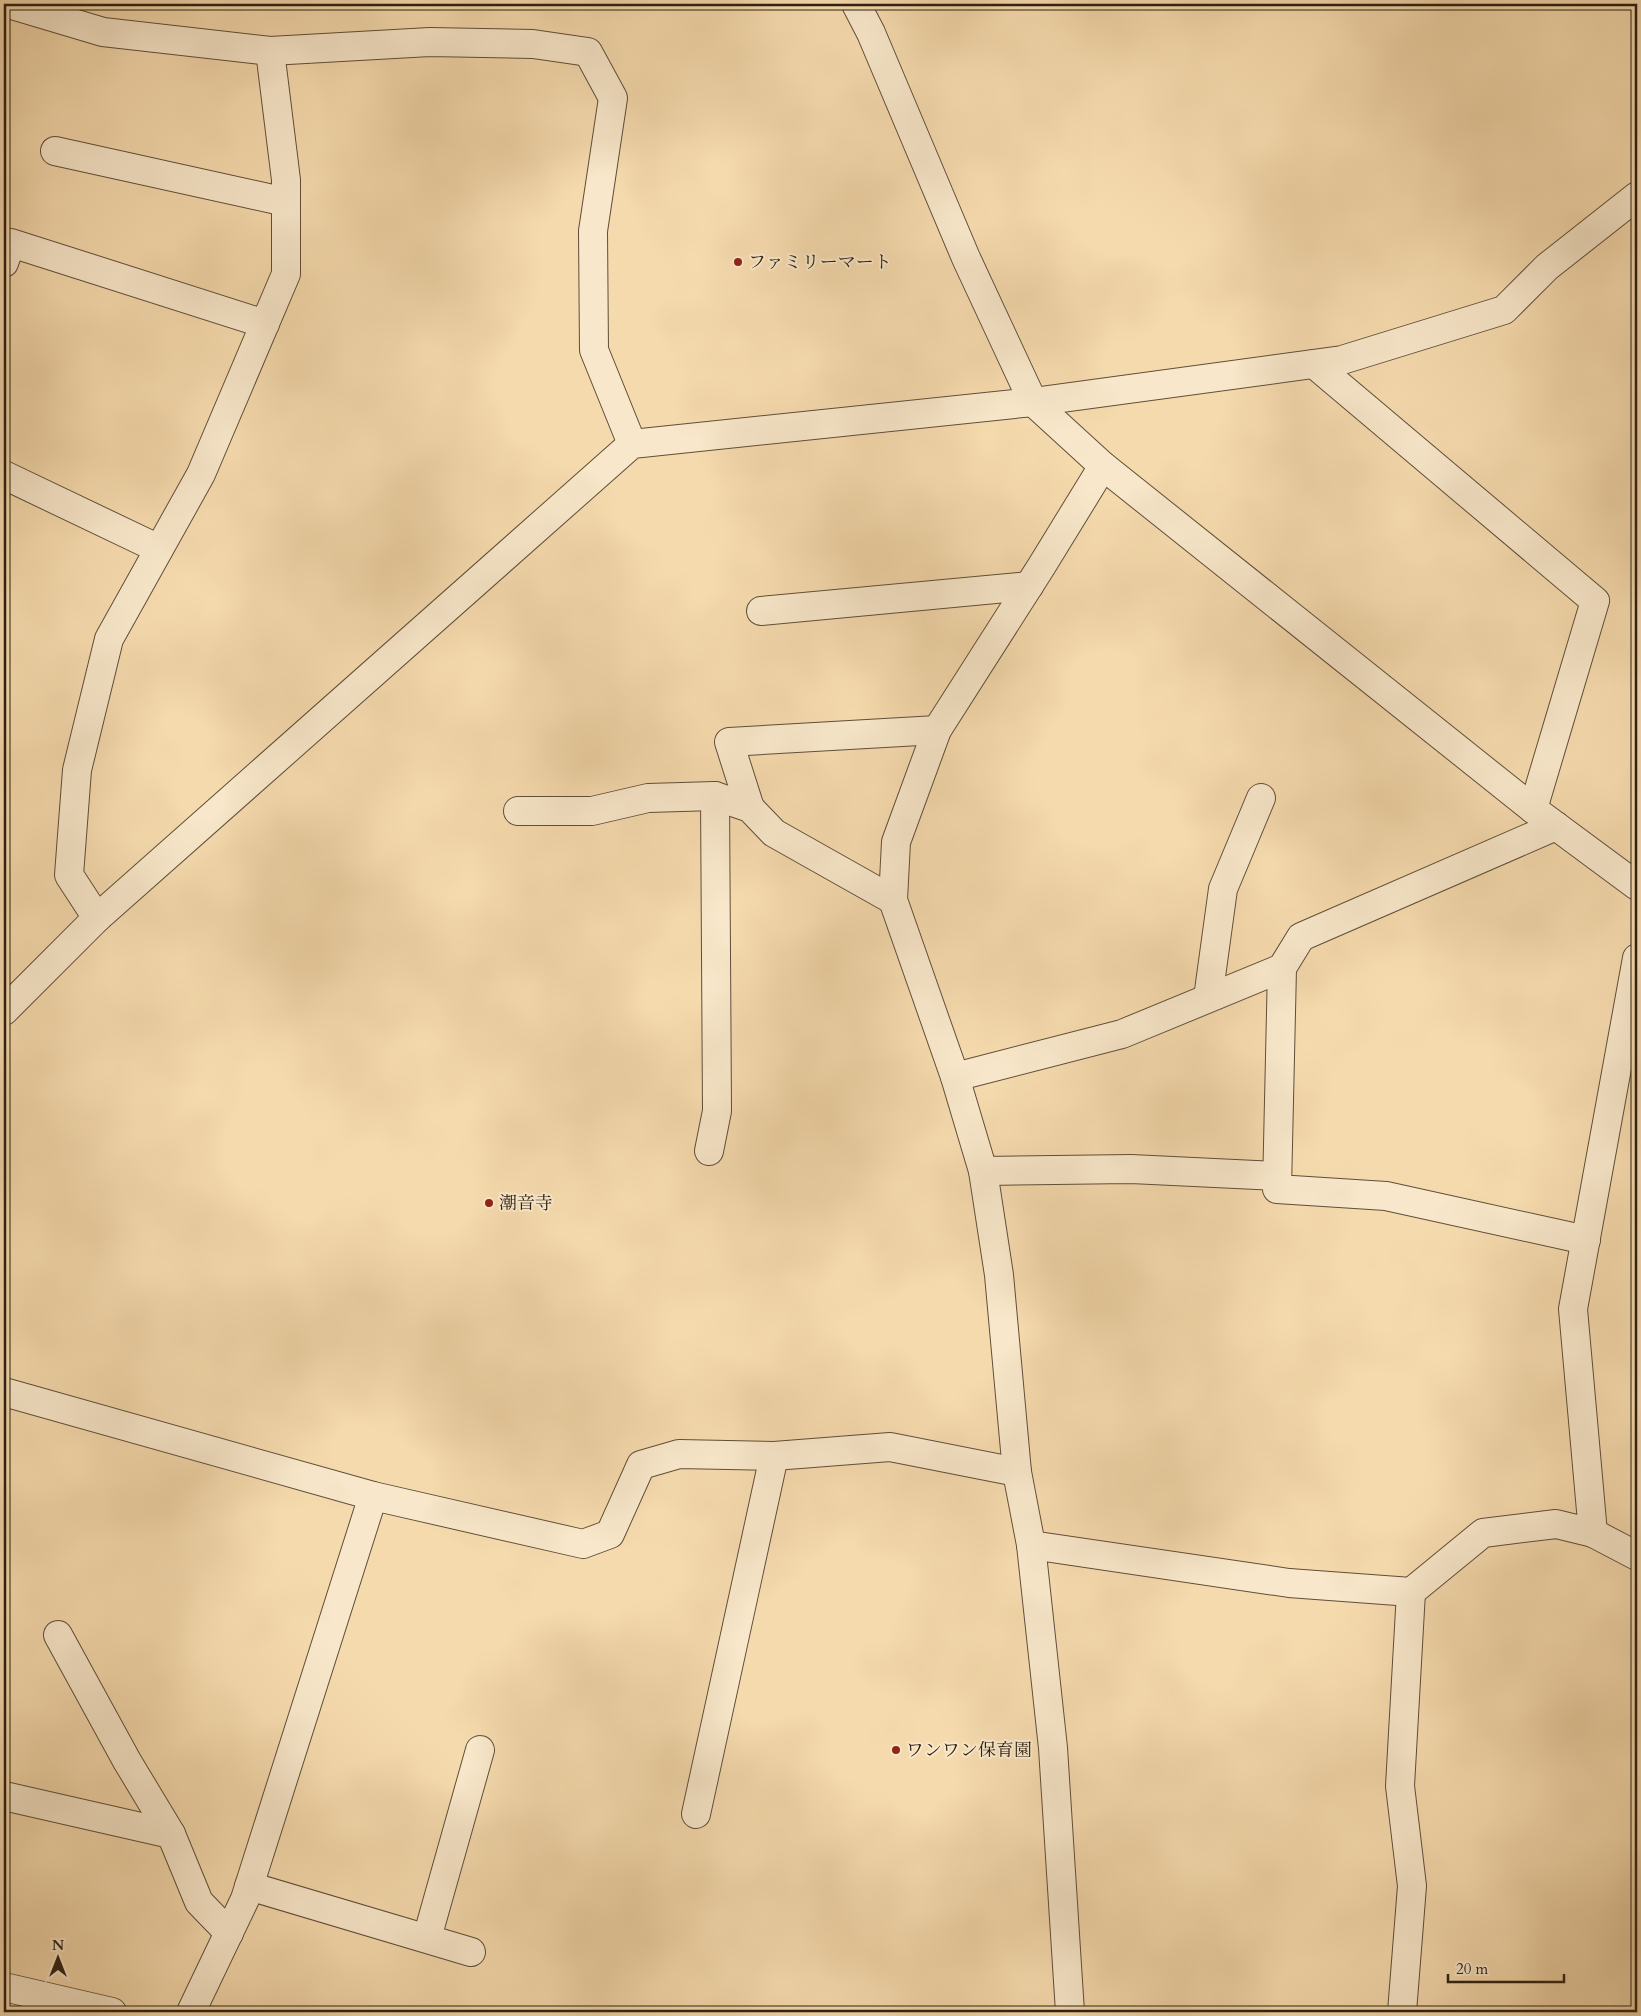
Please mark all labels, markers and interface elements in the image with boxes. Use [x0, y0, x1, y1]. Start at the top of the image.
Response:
place label: ファミリーマート [748, 250, 892, 275]
marker: ファミリーマート [732, 256, 744, 268]
place label: 潮音寺 [499, 1191, 553, 1216]
marker: 潮音寺 [483, 1197, 495, 1209]
place label: ワンワン保育園 [906, 1738, 1032, 1763]
marker: ワンワン保育園 [890, 1744, 902, 1756]
north arrow [32, 1934, 82, 1984]
text: N [52, 1936, 64, 1955]
scale bar [1448, 1951, 1565, 1983]
text: 20 m [1456, 1959, 1488, 1979]

